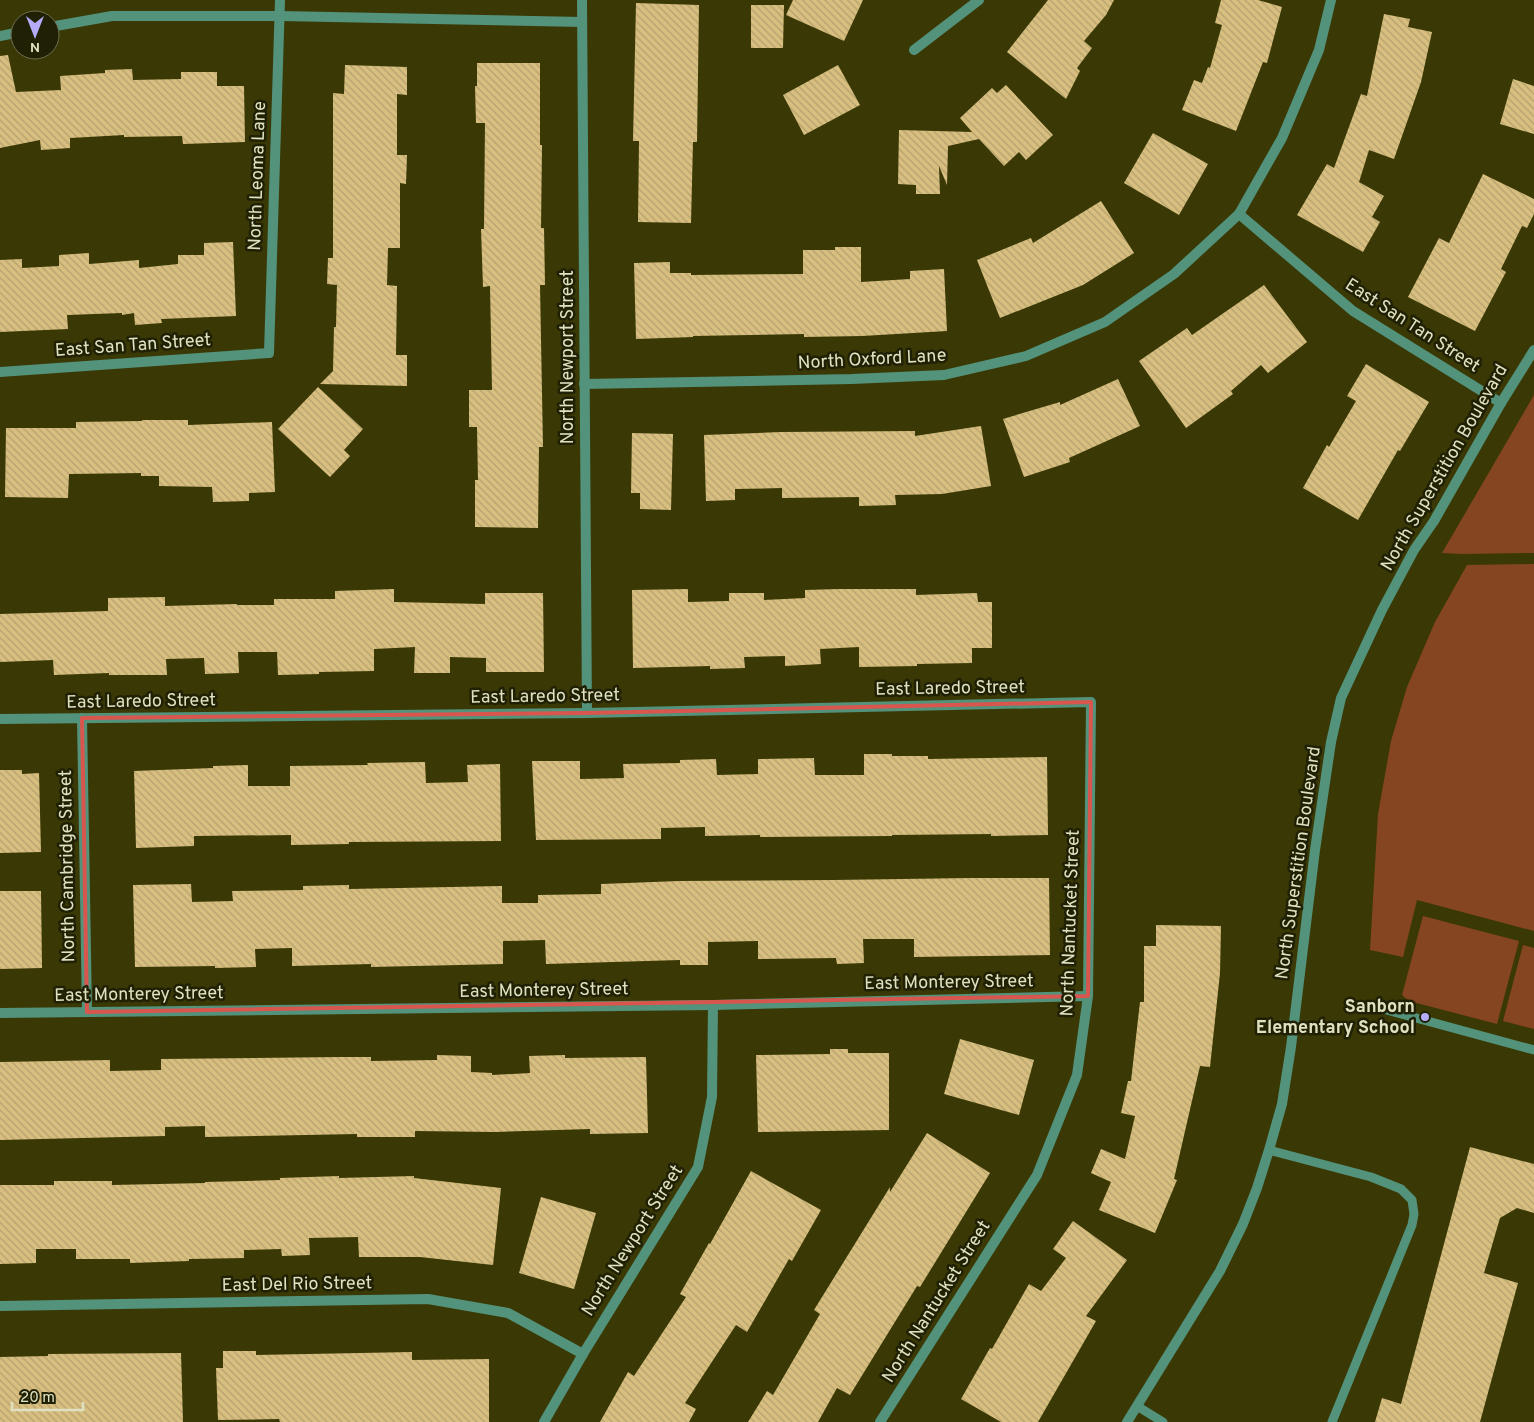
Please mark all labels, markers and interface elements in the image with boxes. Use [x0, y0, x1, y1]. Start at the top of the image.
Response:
north arrow [10, 10, 60, 60]
text: N [30, 38, 40, 55]
street label: North Leoma Lane [244, 101, 272, 251]
street label: North Newport Street [557, 270, 580, 444]
street label: East San Tan Street [1340, 274, 1484, 378]
street label: East San Tan Street [54, 329, 212, 363]
street label: North Oxford Lane [797, 345, 947, 375]
street label: North Superstition Boulevard [1376, 360, 1514, 576]
street label: East Laredo Street [875, 676, 1025, 702]
street label: East Laredo Street [470, 684, 620, 710]
street label: East Laredo Street [66, 689, 216, 715]
street label: North Superstition Boulevard [1271, 745, 1327, 981]
street label: North Cambridge Street [55, 770, 81, 962]
street label: North Nantucket Street [1056, 829, 1086, 1017]
street label: East Monterey Street [864, 970, 1034, 996]
street label: East Monterey Street [459, 978, 629, 1004]
street label: East Monterey Street [54, 982, 224, 1008]
place label: Sanborn Elementary School [1256, 996, 1415, 1040]
marker: Sanborn Elementary School [1419, 1011, 1431, 1023]
street label: North Newport Street [577, 1161, 689, 1321]
street label: North Nantucket Street [878, 1217, 996, 1387]
street label: East Del Rio Street [222, 1272, 372, 1298]
scale bar [12, 1380, 84, 1412]
text: 20 m [20, 1389, 55, 1408]

